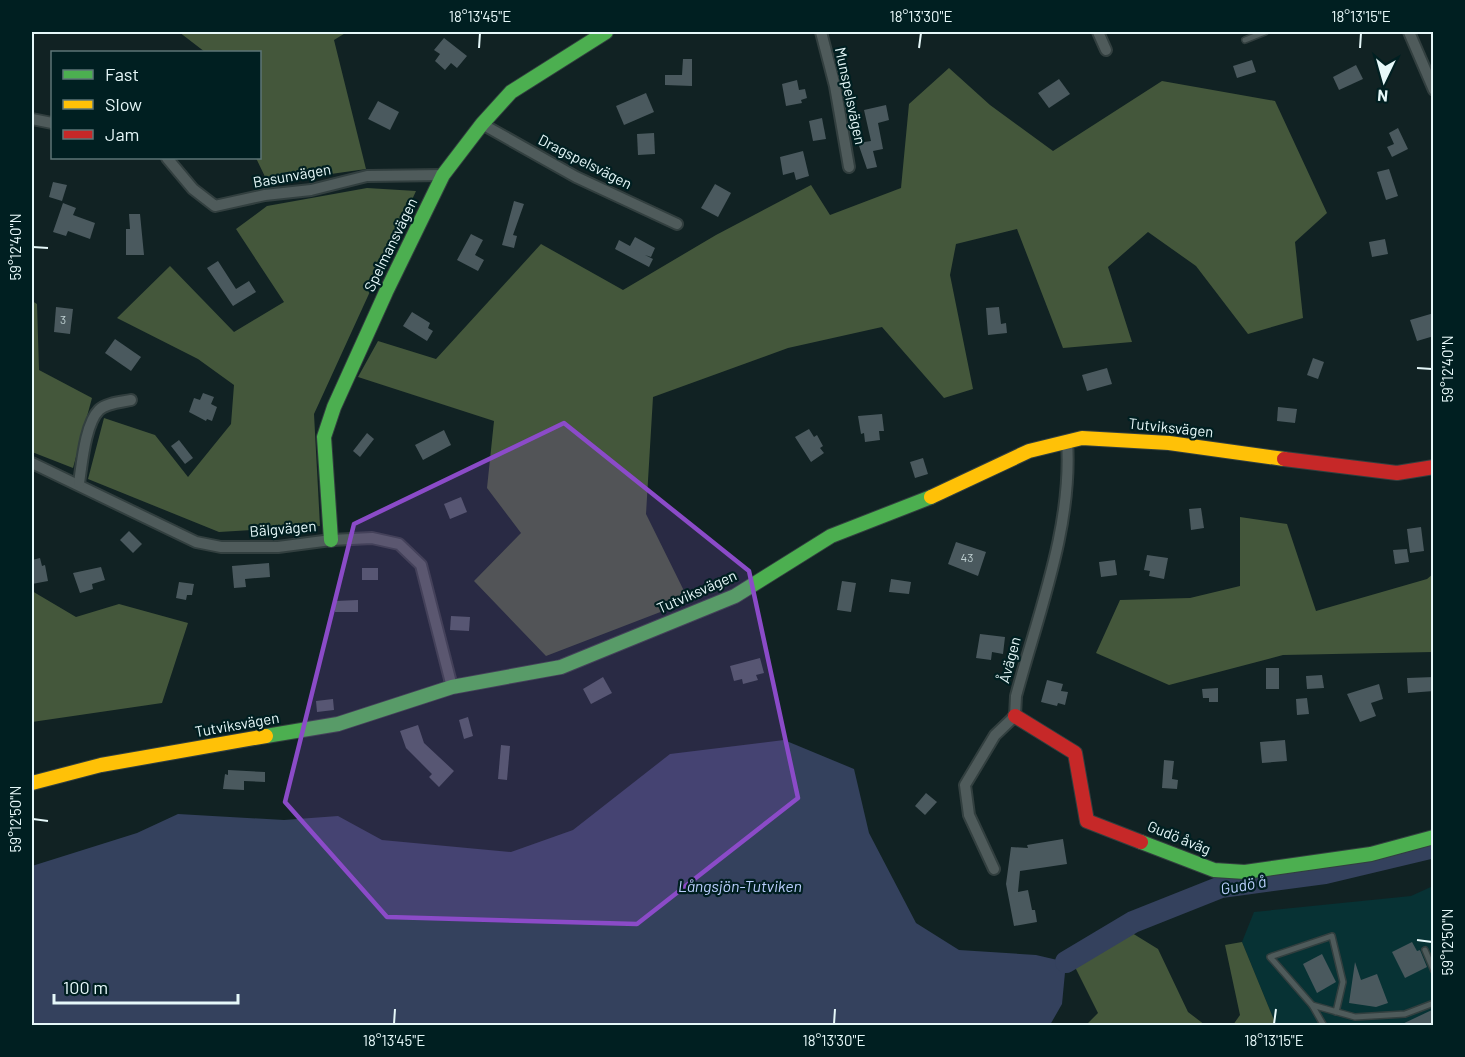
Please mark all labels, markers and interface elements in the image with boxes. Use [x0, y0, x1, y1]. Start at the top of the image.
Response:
text: 18°13'45"E [449, 7, 511, 25]
text: 18°13'30"E [890, 7, 952, 25]
text: 18°13'15"E [1331, 7, 1391, 25]
street label: Munspelsvägen [832, 45, 870, 146]
legend [51, 51, 261, 159]
north arrow [1354, 51, 1414, 111]
text: Fast [105, 63, 139, 85]
text: N [1377, 87, 1389, 106]
text: Slow [105, 93, 142, 115]
text: Jam [105, 123, 139, 145]
street label: Dragspelsvägen [536, 130, 635, 192]
street label: Basunvägen [251, 159, 332, 191]
street label: Spelmansvägen [360, 195, 421, 294]
text: 59°12'40"N [6, 213, 24, 281]
house number: 3 [60, 312, 66, 326]
text: 59°12'40"N [1438, 335, 1456, 403]
street label: Tutviksvägen [1128, 414, 1214, 440]
street label: Bälgvägen [249, 516, 317, 540]
house number: 43 [961, 550, 973, 564]
street label: Tutviksvägen [654, 566, 739, 617]
street label: Åvägen [993, 634, 1024, 685]
street label: Tutviksvägen [193, 708, 280, 740]
text: 59°12'50"N [6, 786, 24, 852]
street label: Gudö åväg [1145, 816, 1214, 858]
water label: Gudö å [1219, 871, 1267, 898]
water label: Långsjön-Tutviken [678, 876, 802, 895]
text: 59°12'50"N [1438, 909, 1456, 975]
scale bar [54, 967, 238, 1005]
text: 100 m [63, 976, 108, 998]
text: 18°13'45"E [363, 1031, 425, 1049]
text: 18°13'30"E [803, 1031, 865, 1049]
text: 18°13'15"E [1244, 1031, 1304, 1049]

